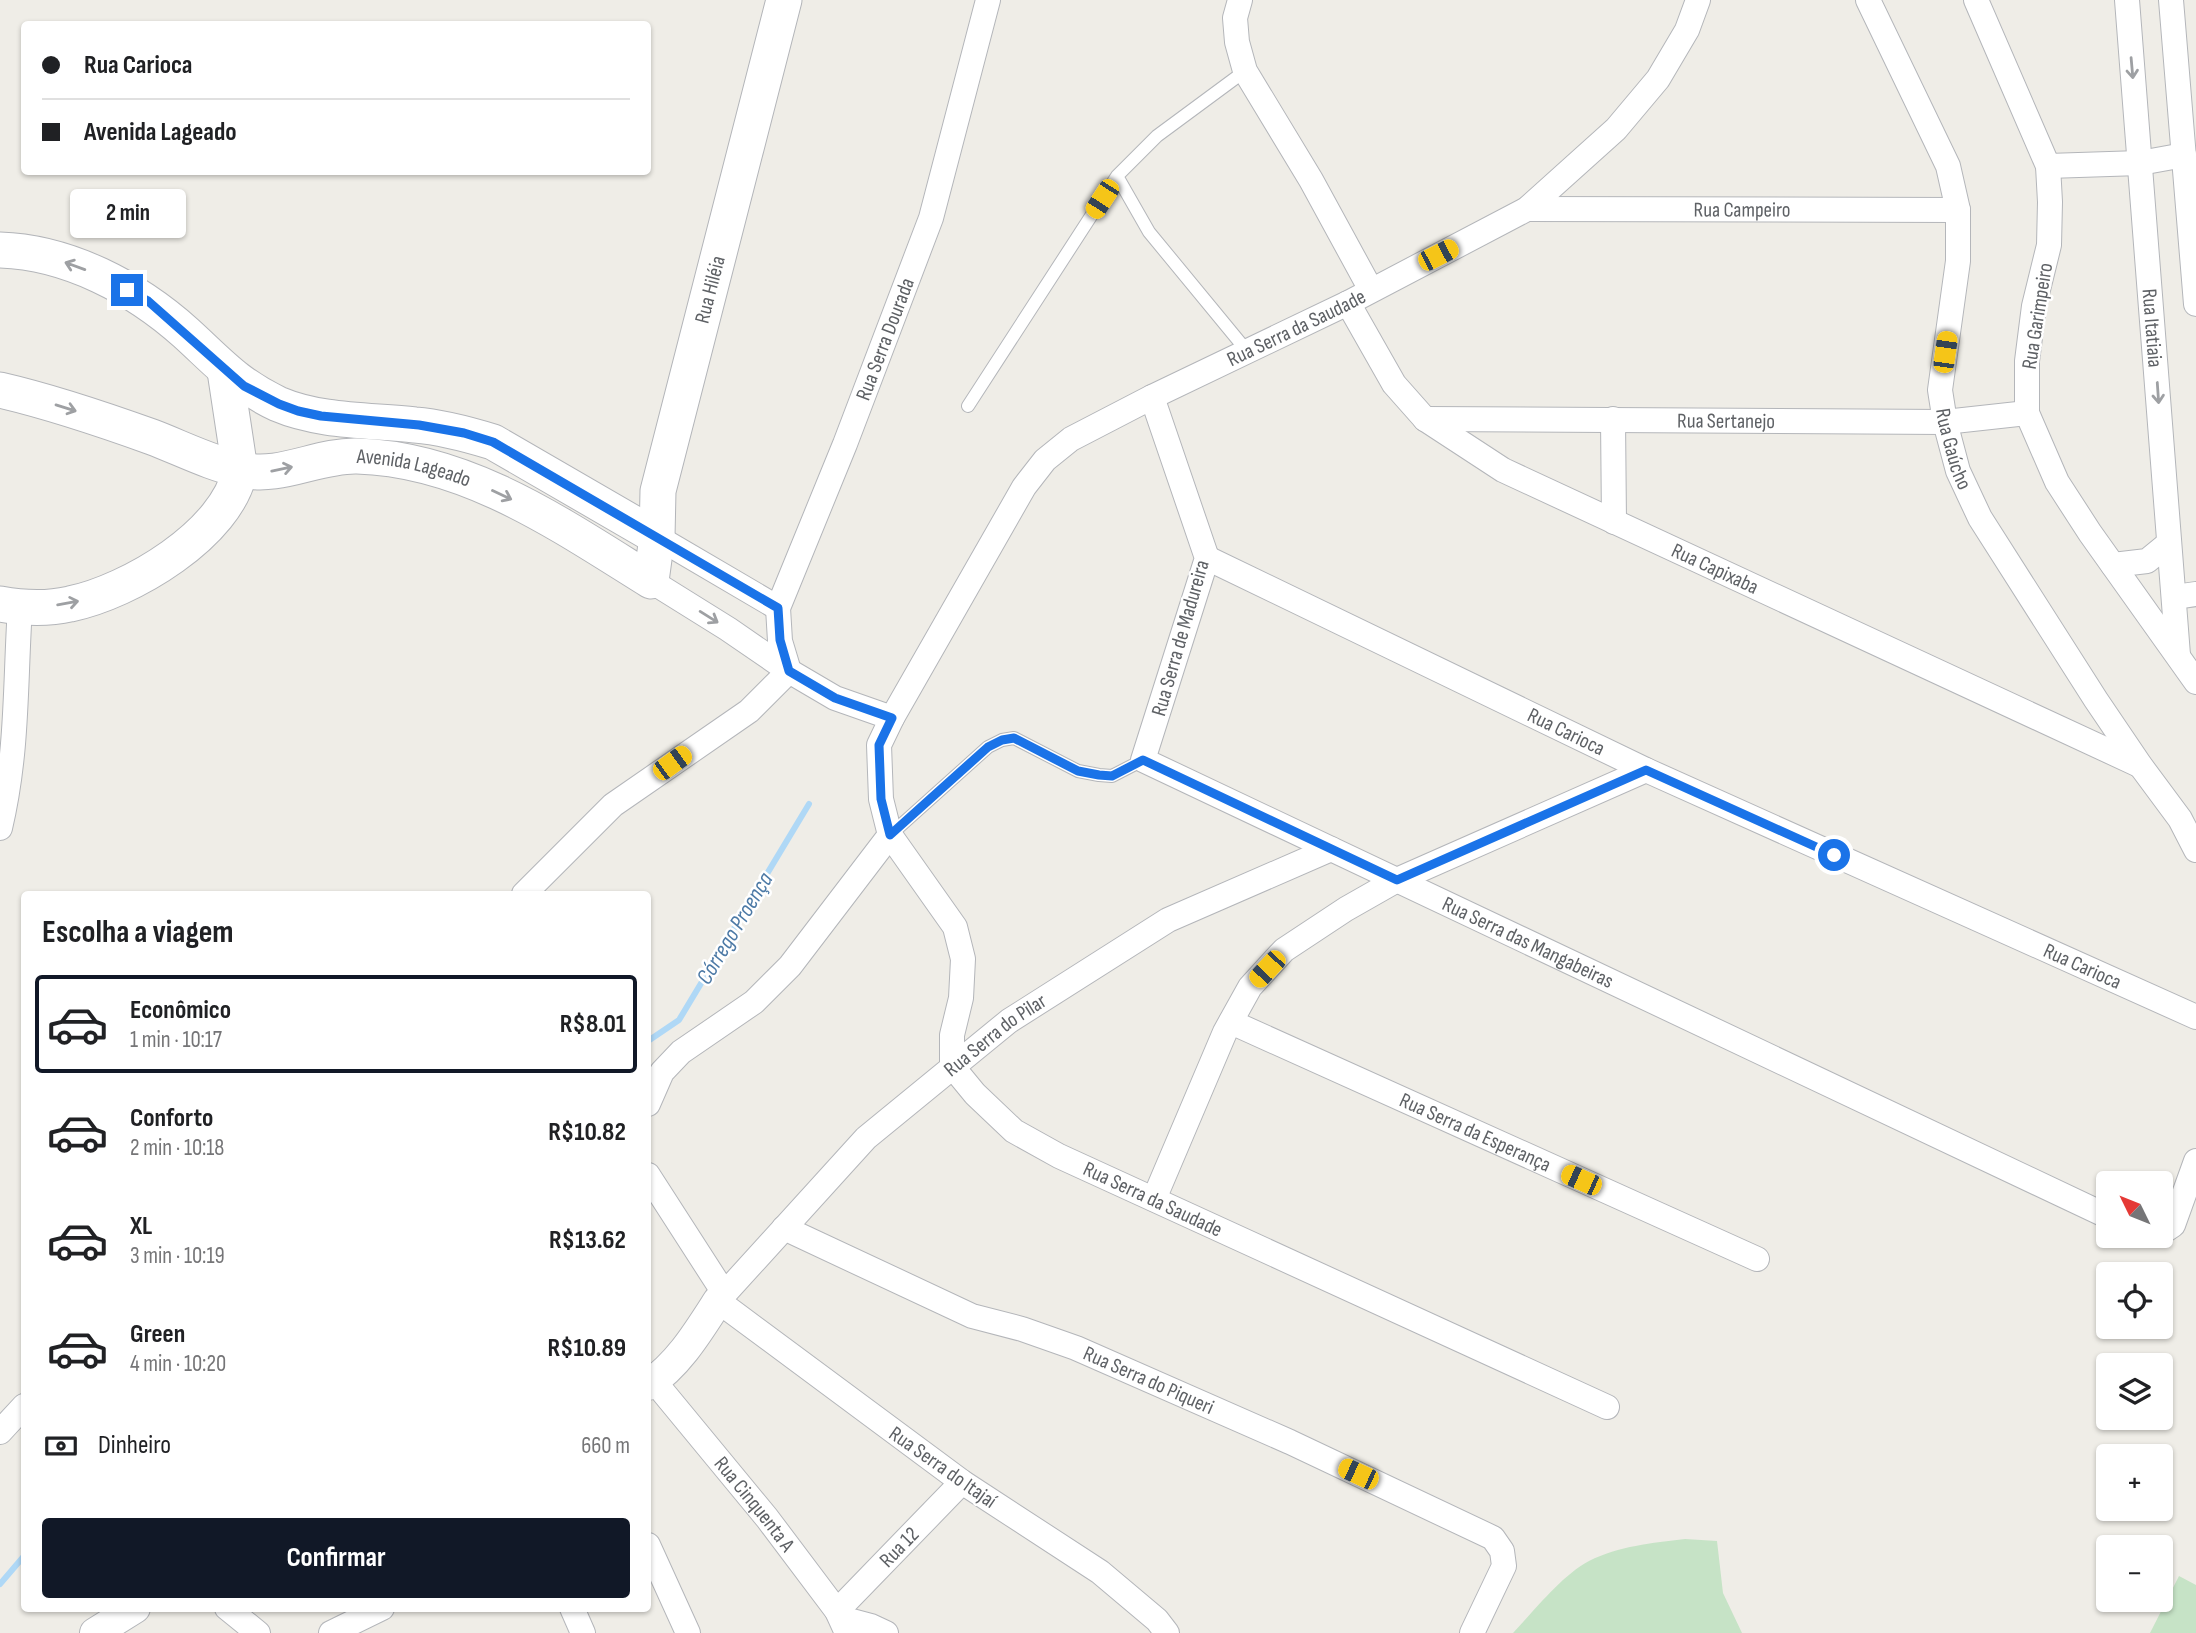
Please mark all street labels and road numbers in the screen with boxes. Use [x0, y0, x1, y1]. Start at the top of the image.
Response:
street label: Rua Campeiro [1694, 197, 1790, 223]
street label: Rua Hiléia [690, 253, 731, 326]
street label: Rua Garimpeiro [2017, 261, 2058, 371]
street label: Rua Serra Dourada [851, 274, 920, 404]
street label: Rua Serra da Saudade [1223, 284, 1370, 372]
street label: Rua Itatiaia [2137, 288, 2168, 368]
street label: Rua Gaúcho [1930, 407, 1977, 494]
street label: Rua Sertanejo [1677, 408, 1775, 434]
street label: Avenida Lageado [355, 444, 474, 492]
street label: Rua Capixaba [1668, 538, 1762, 600]
street label: Rua Serra de Madureira [1146, 557, 1215, 719]
street label: Rua Carioca [1523, 703, 1609, 761]
street label: Rua Serra das Mangabeiras [1438, 891, 1617, 994]
street label: Rua Carioca [2039, 938, 2125, 995]
street label: Rua Serra do Pilar [939, 989, 1051, 1082]
street label: Rua Serra da Esperança [1396, 1088, 1555, 1177]
street label: Rua Serra da Saudade [1079, 1156, 1226, 1243]
street label: Rua Serra do Piqueri [1079, 1341, 1218, 1420]
street label: Rua Serra do Itajaí [884, 1421, 1001, 1514]
street label: Rua Cinquenta A [709, 1452, 801, 1558]
street label: Rua 12 [874, 1522, 924, 1573]

